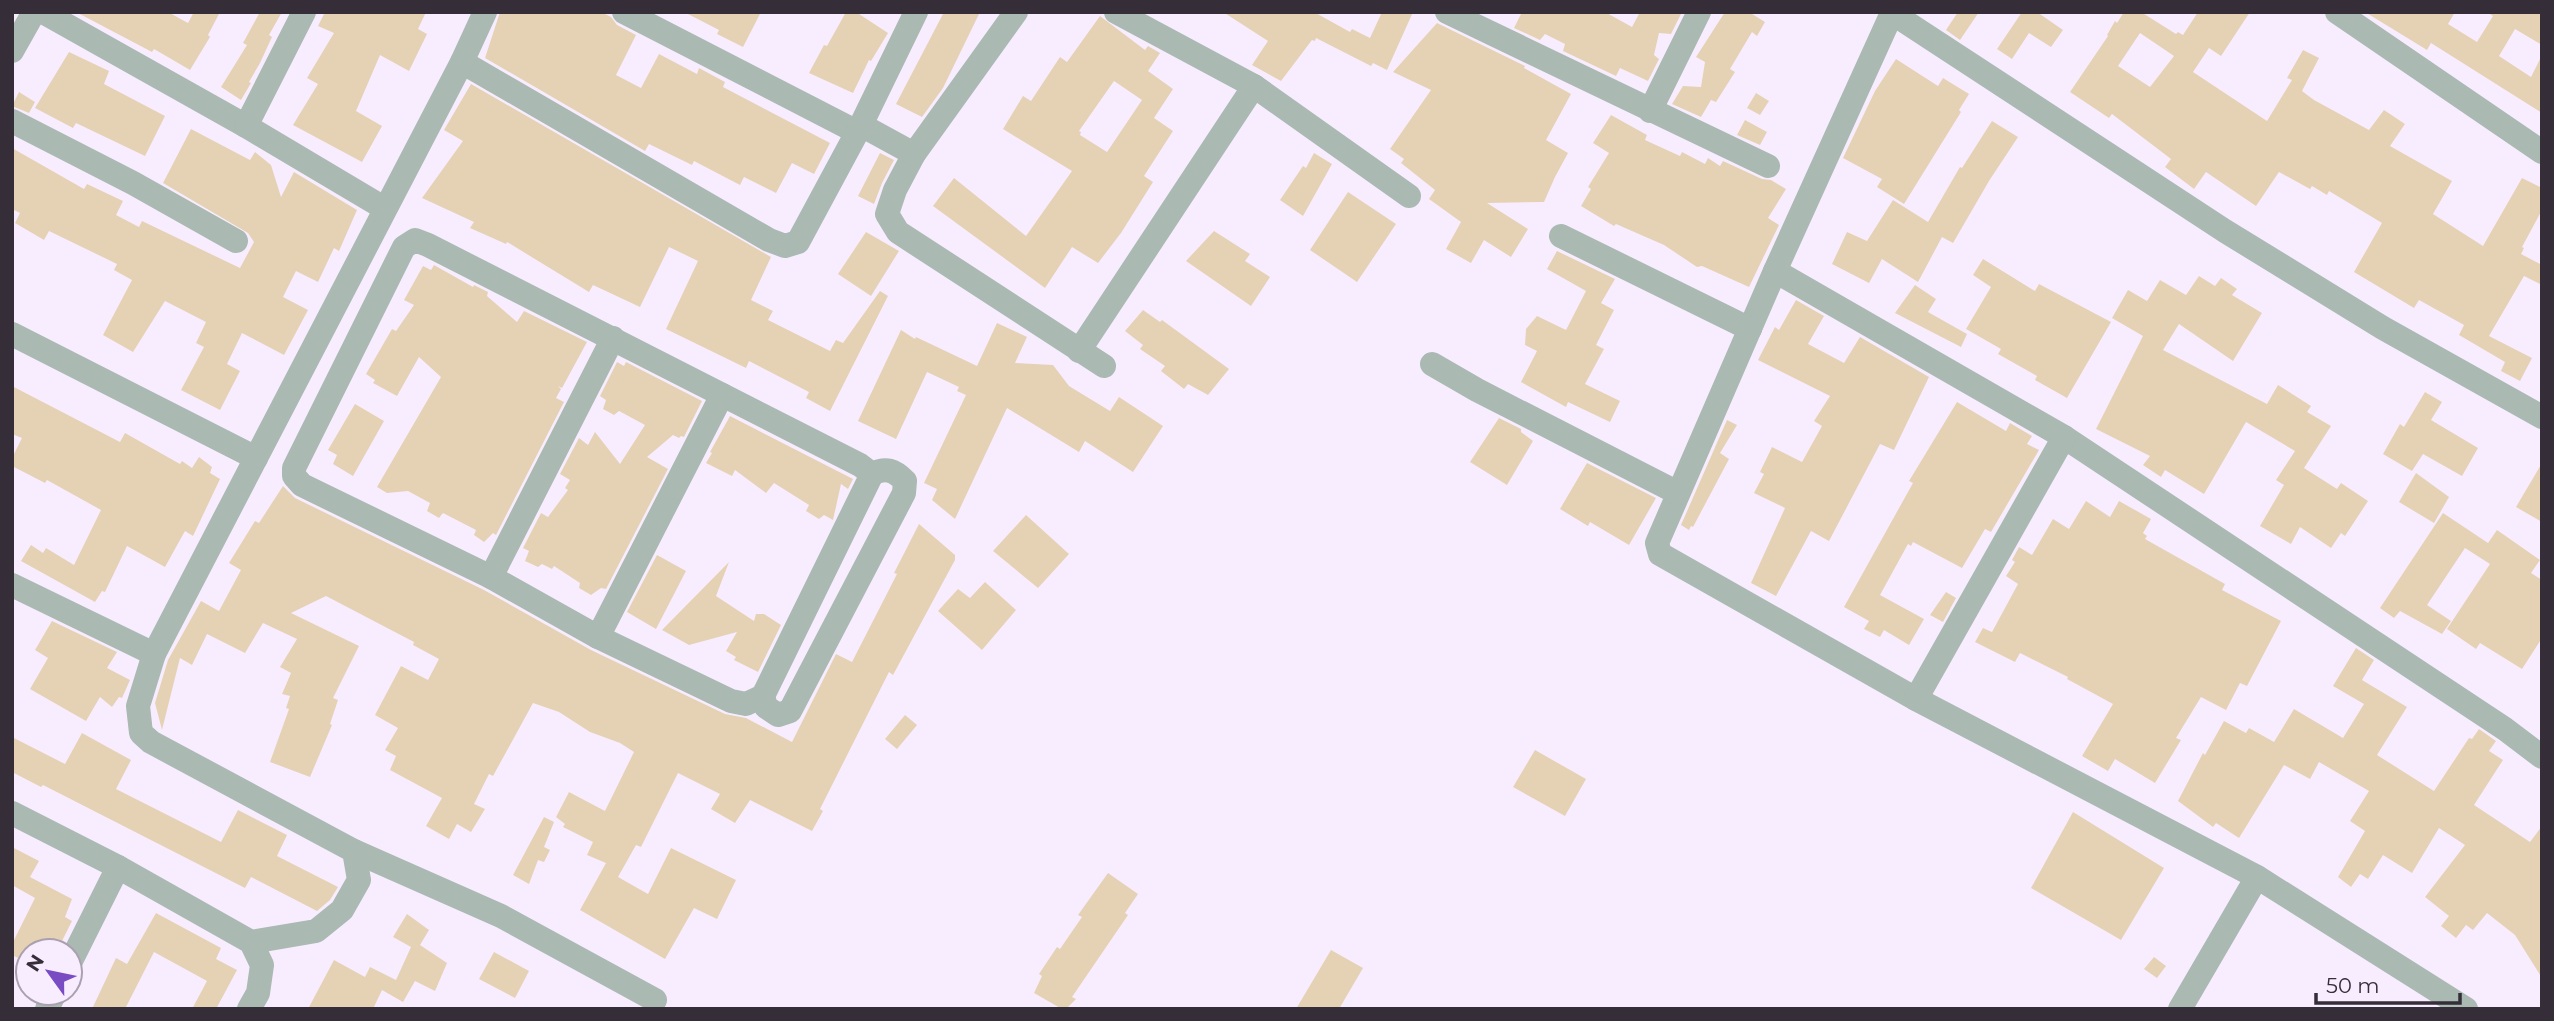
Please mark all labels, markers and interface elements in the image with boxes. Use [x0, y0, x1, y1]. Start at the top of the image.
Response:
north arrow [14, 937, 84, 1007]
text: N [21, 950, 49, 976]
scale bar [2316, 962, 2460, 1006]
text: 50 m [2326, 973, 2380, 998]

